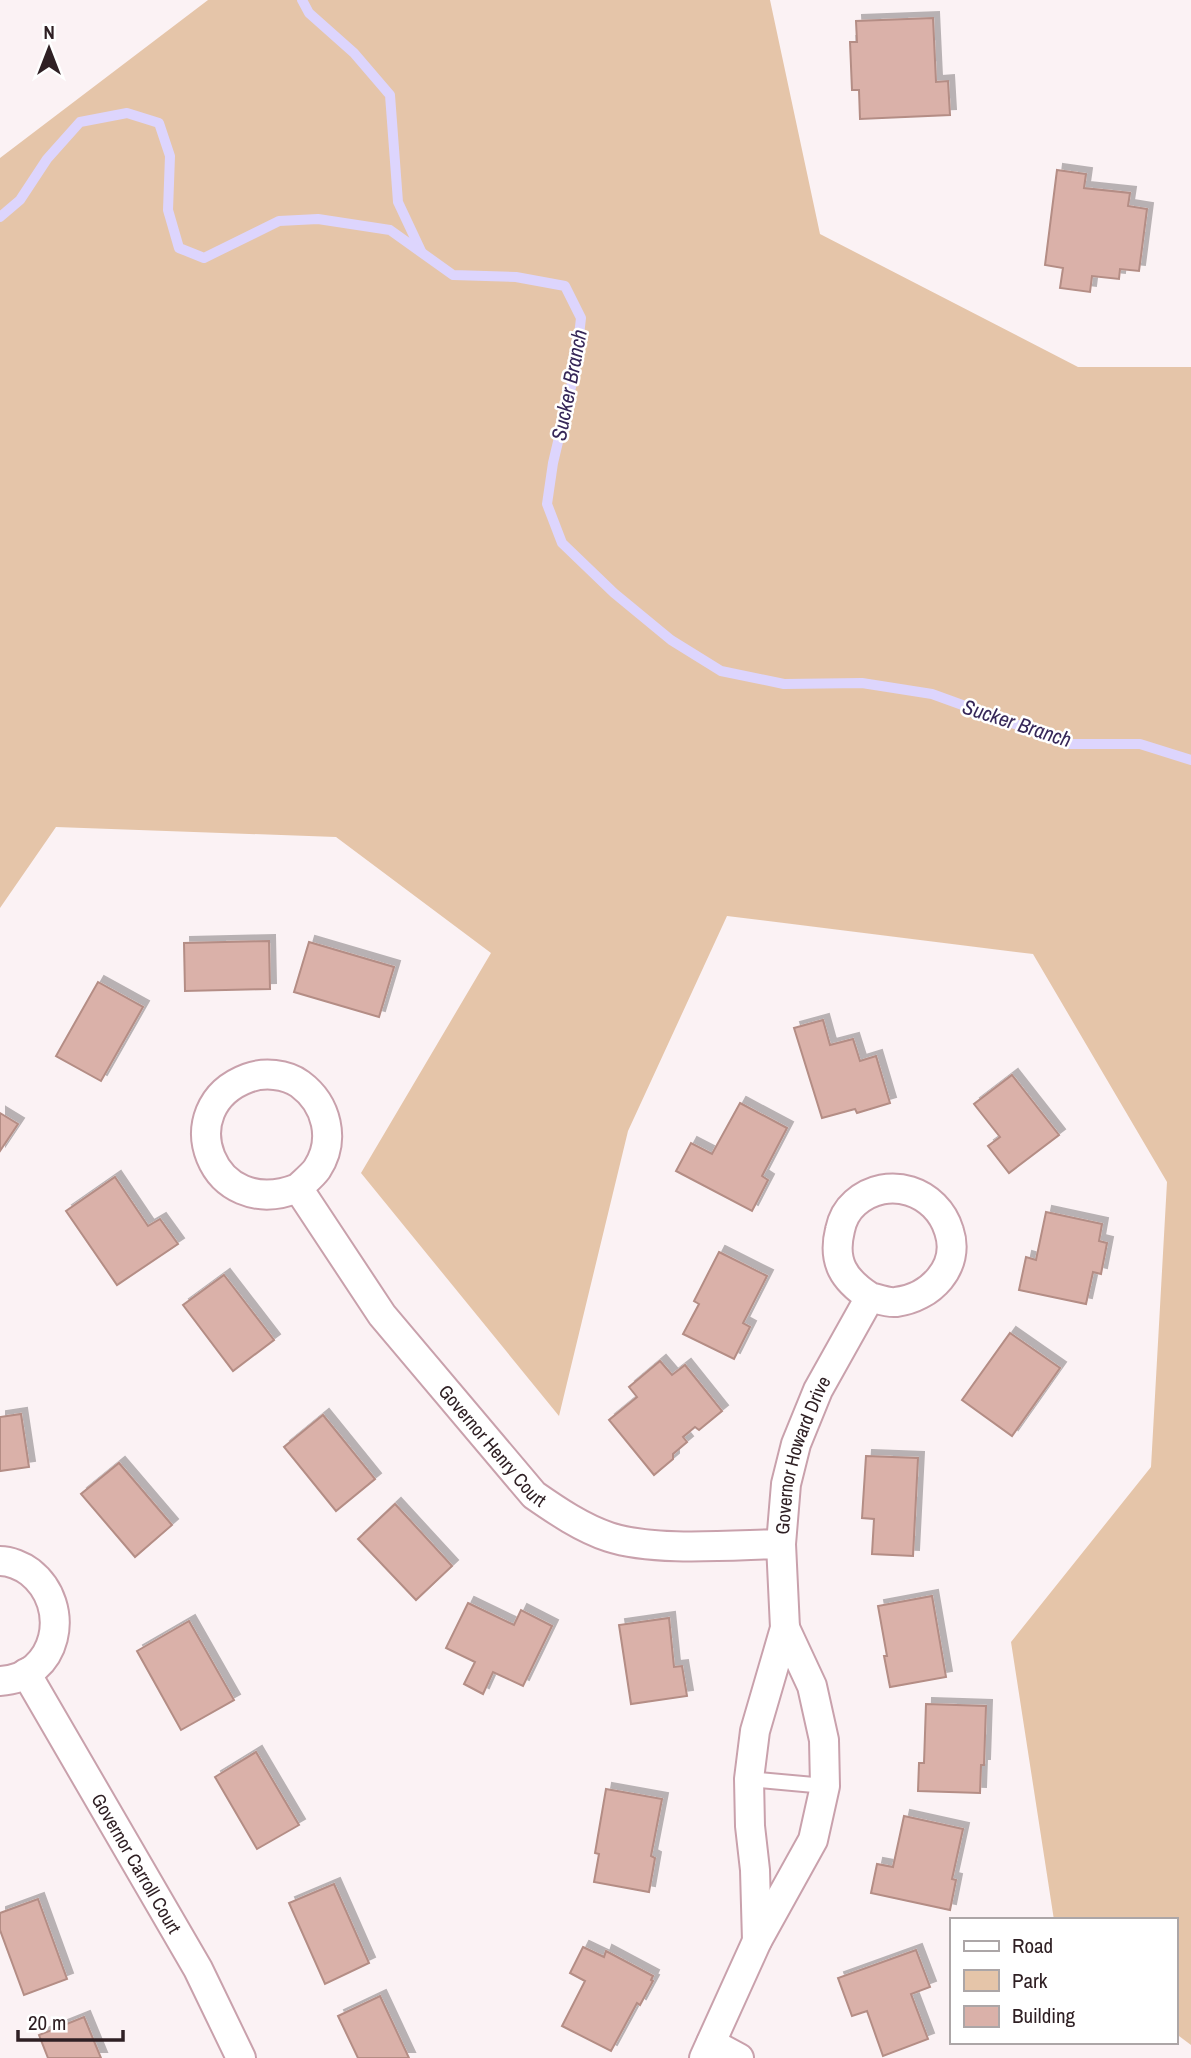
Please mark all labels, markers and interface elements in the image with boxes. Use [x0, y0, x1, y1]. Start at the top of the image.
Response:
north arrow [14, 14, 84, 84]
text: N [43, 19, 55, 45]
water label: Sucker Branch [544, 327, 594, 443]
water label: Sucker Branch [959, 692, 1075, 754]
street label: Governor Howard Drive [769, 1371, 836, 1535]
street label: Governor Henry Court [433, 1379, 552, 1513]
street label: Governor Carroll Court [86, 1789, 188, 1938]
legend [950, 1918, 1177, 2044]
text: Road [1012, 1931, 1053, 1960]
text: Park [1012, 1966, 1048, 1995]
scale bar [18, 1998, 122, 2042]
text: Building [1012, 2001, 1076, 2030]
text: 20 m [28, 2008, 66, 2037]

